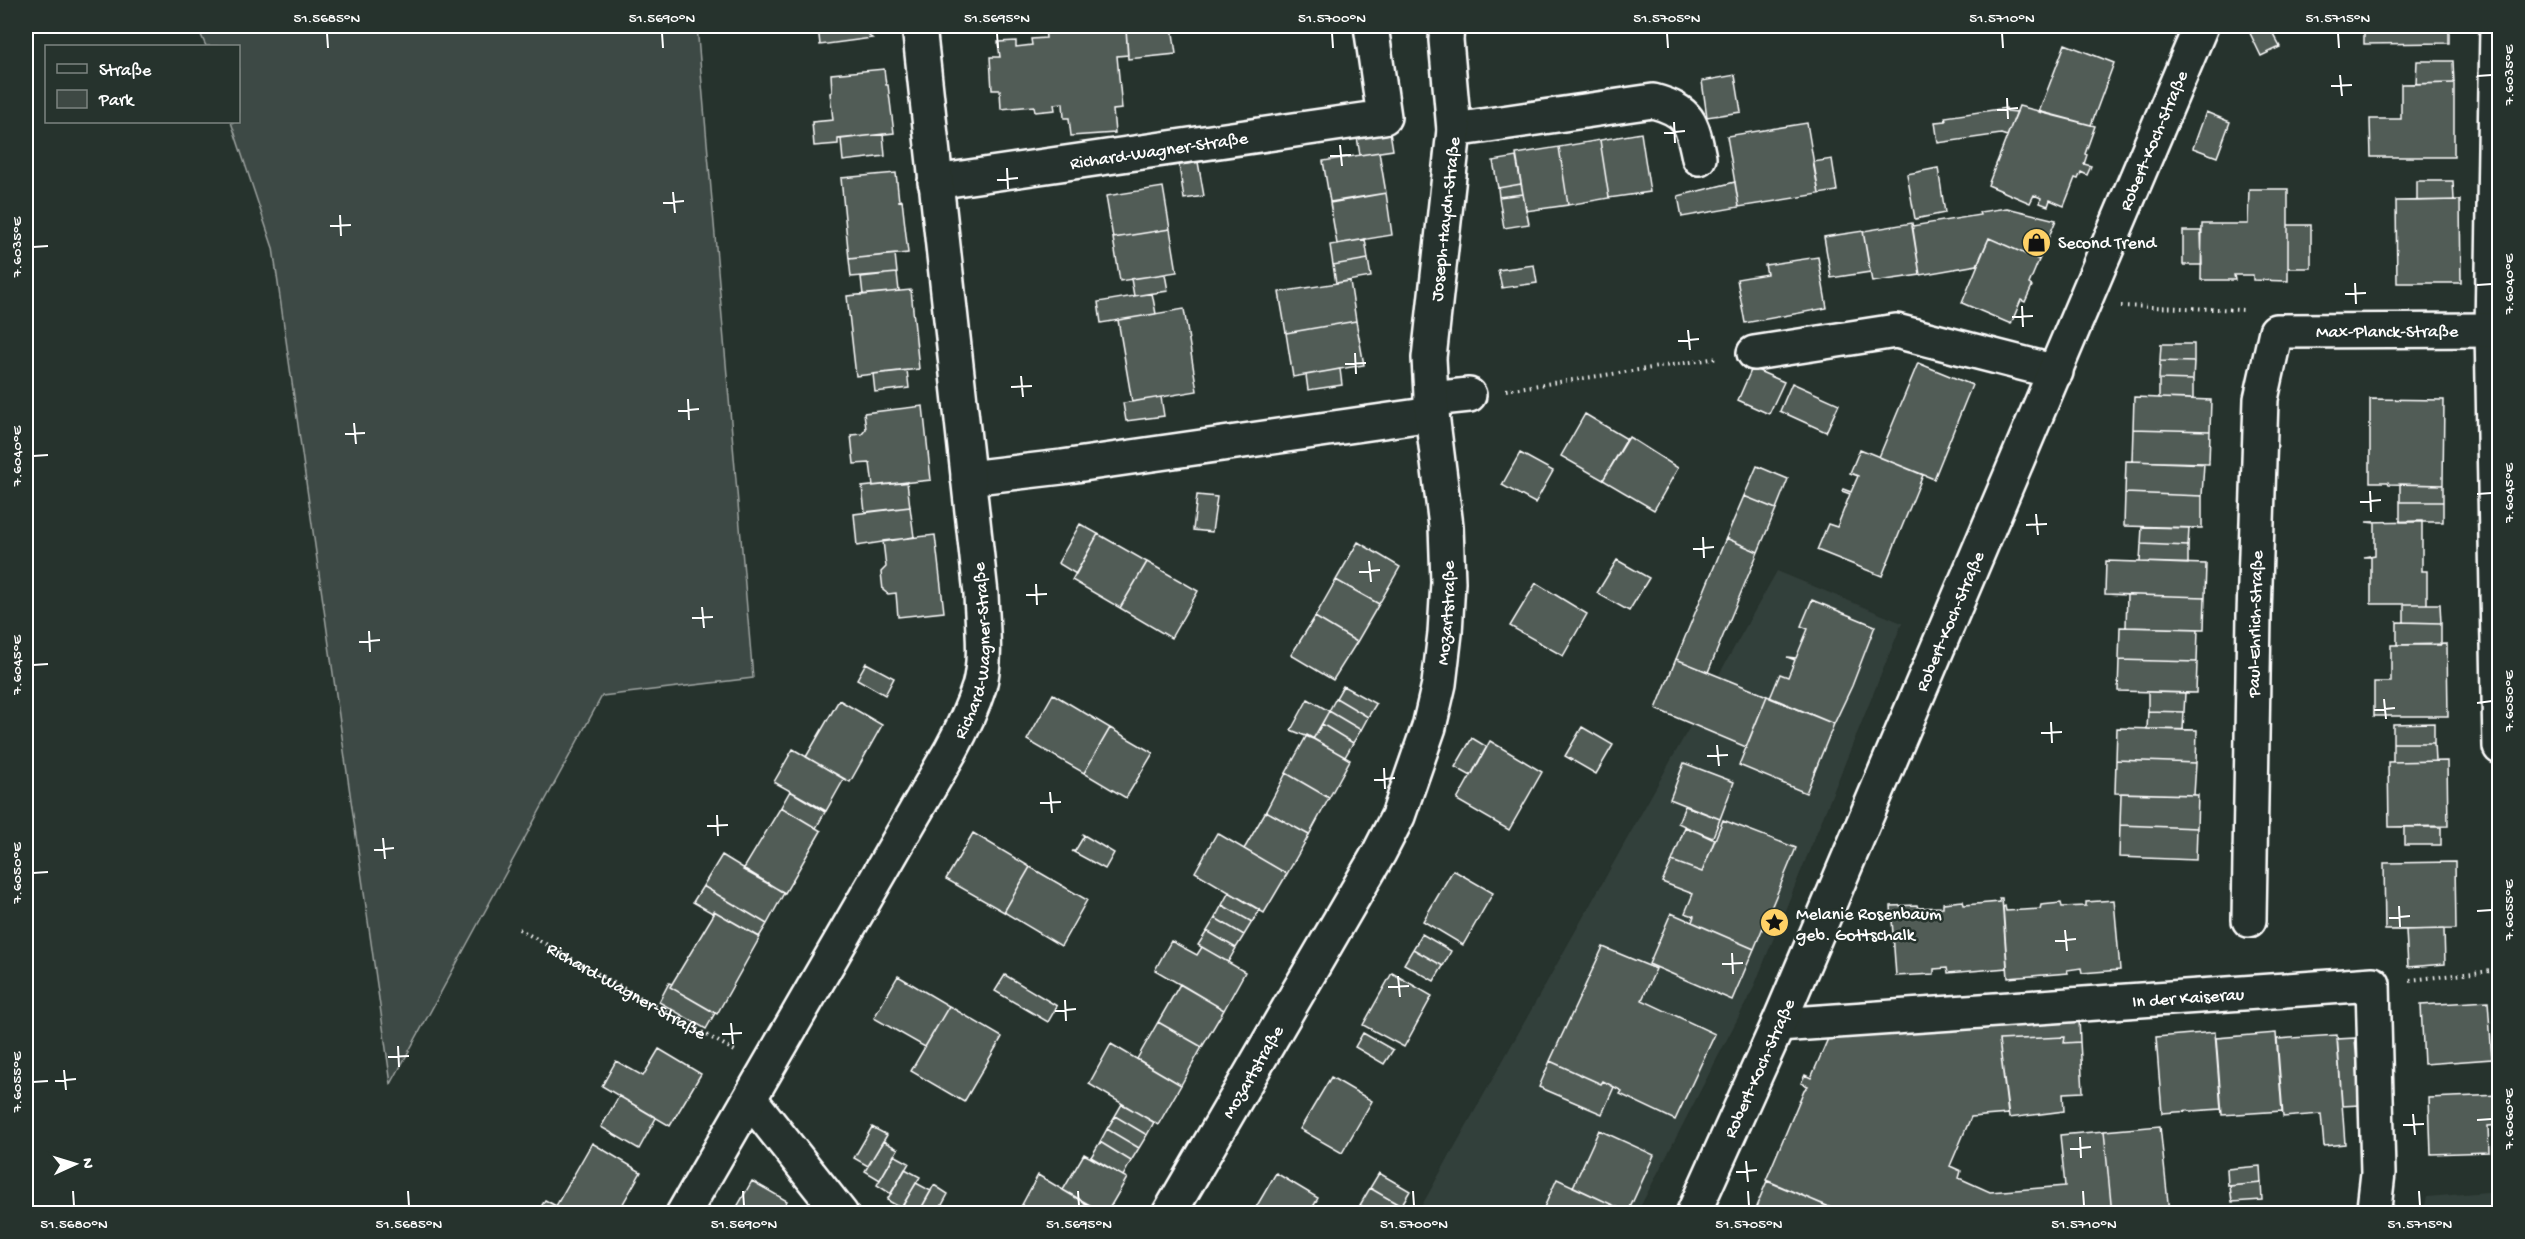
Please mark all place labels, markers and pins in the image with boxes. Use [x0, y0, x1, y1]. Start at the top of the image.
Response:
shop icon: Second Trend [2021, 226, 2053, 258]
place label: Second Trend [2058, 234, 2158, 255]
place label: Melanie Rosenbaum geb. Gottschalk [1796, 905, 1942, 947]
place icon: Melanie Rosenbaum geb. Gottschalk [1759, 907, 1791, 939]

